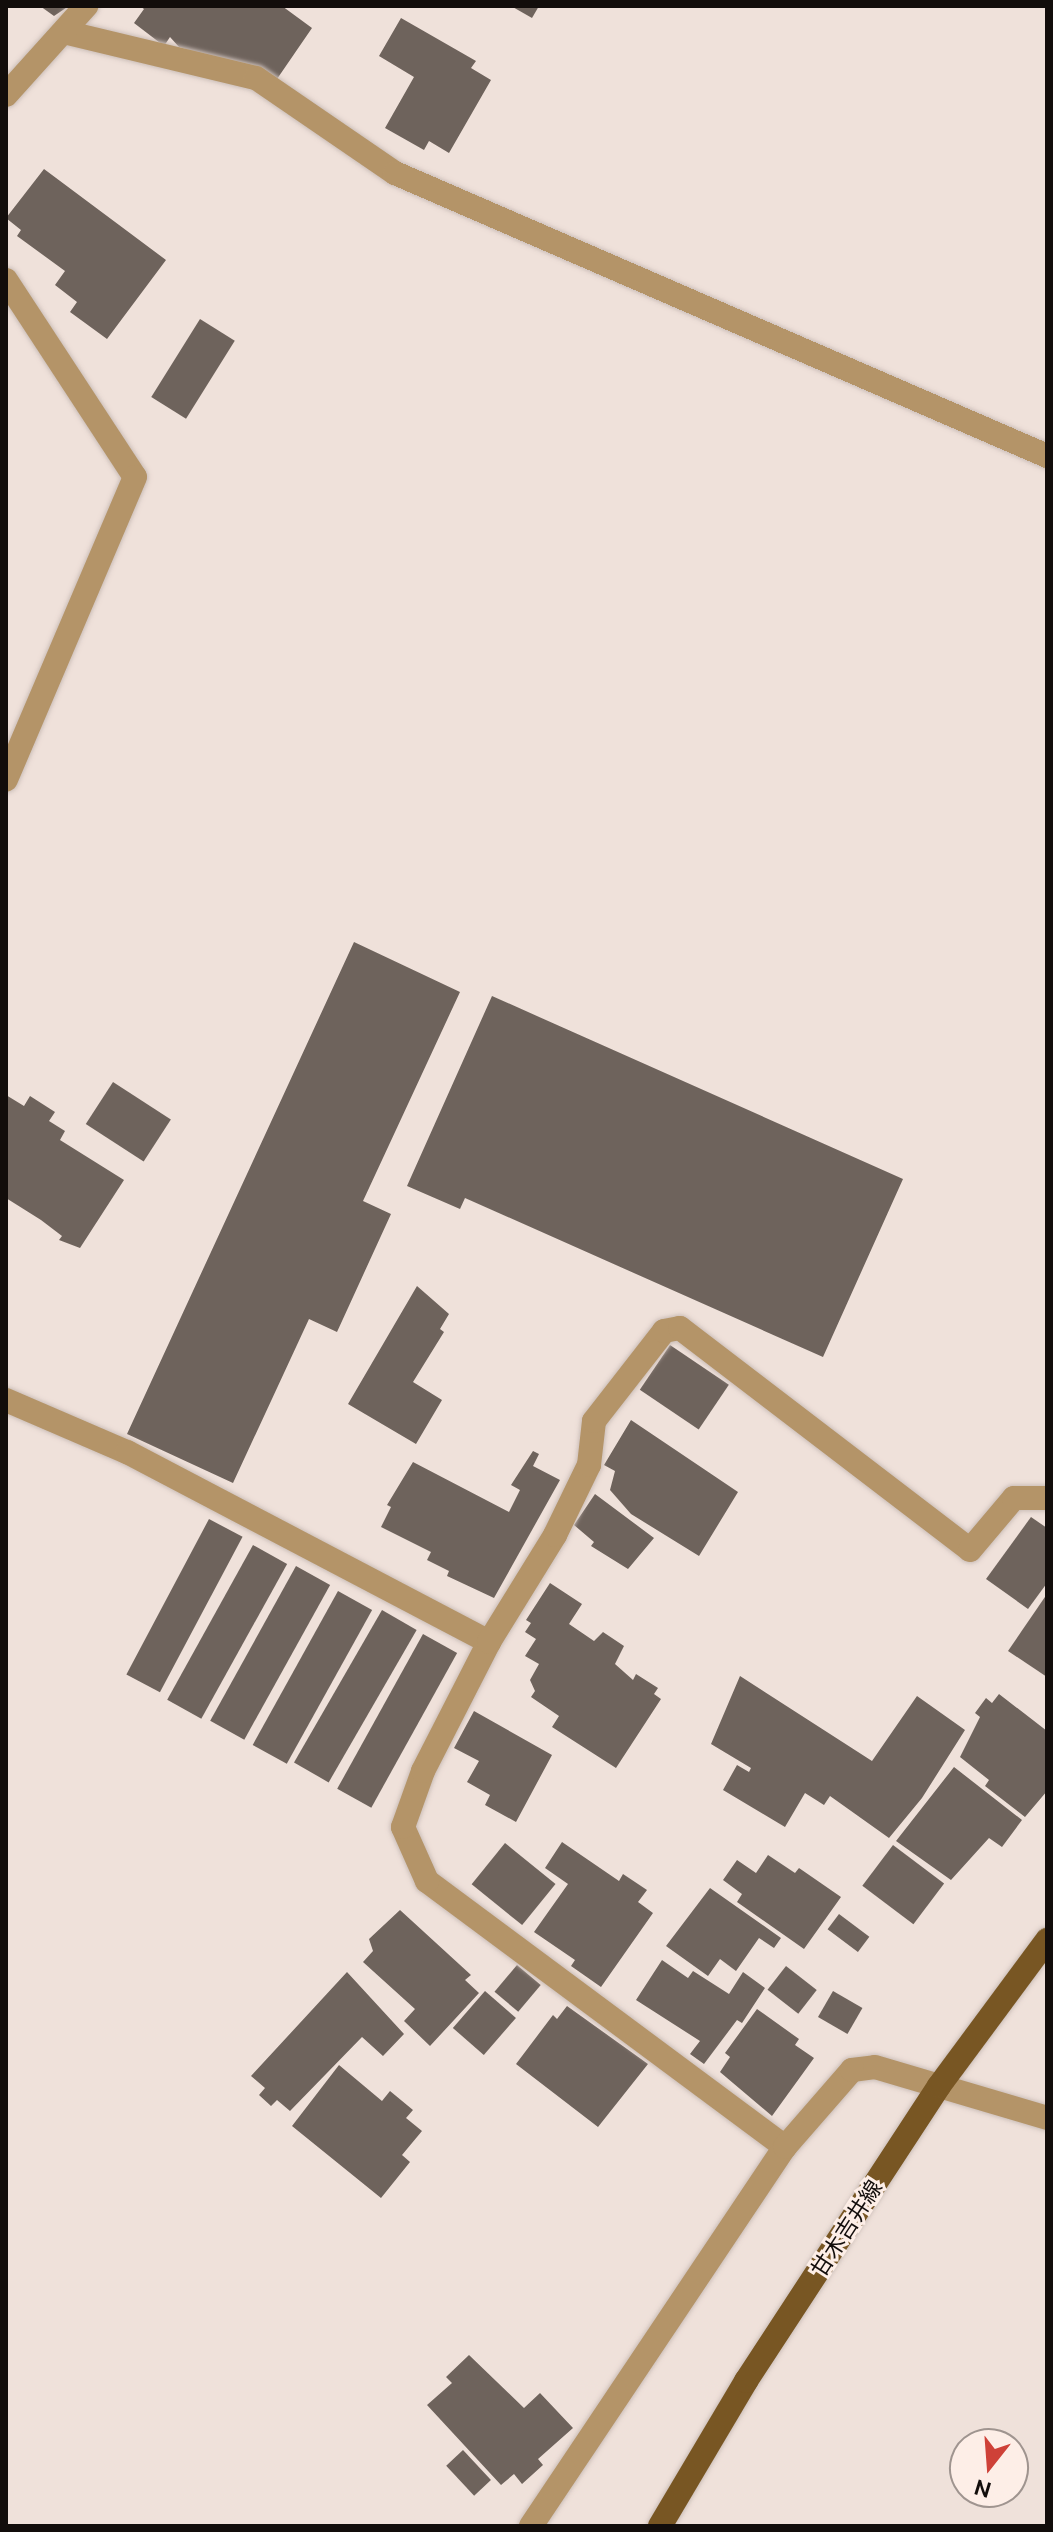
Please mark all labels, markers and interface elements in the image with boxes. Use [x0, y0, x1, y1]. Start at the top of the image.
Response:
street label: 甘木吉井線 [805, 2175, 887, 2281]
north arrow [949, 2428, 1029, 2508]
text: N [971, 2475, 994, 2504]

